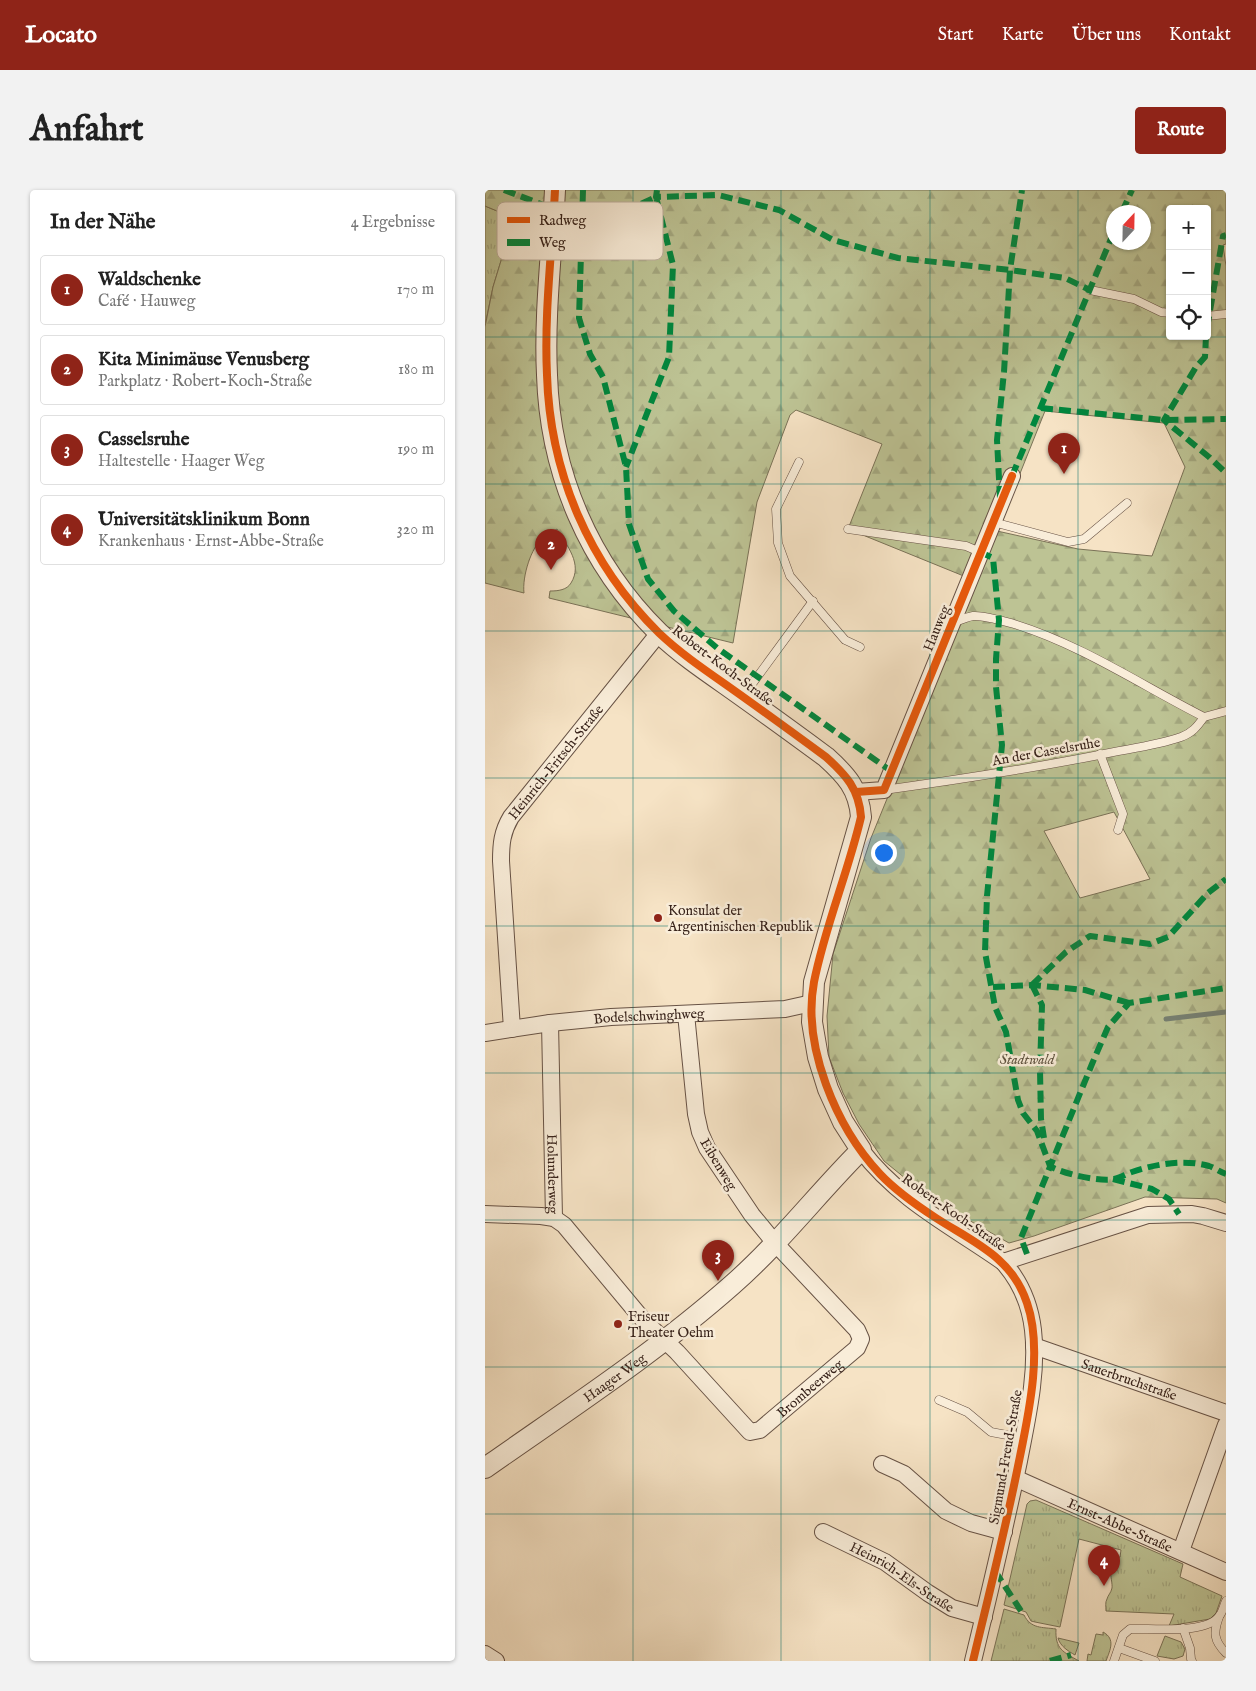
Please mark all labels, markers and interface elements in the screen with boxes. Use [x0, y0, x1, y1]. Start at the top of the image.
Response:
text: Locato [25, 20, 97, 51]
text: Start [938, 24, 974, 47]
text: Karte [1002, 24, 1044, 47]
text: Über uns [1072, 24, 1141, 47]
text: Kontakt [1169, 24, 1231, 47]
button: Route [1135, 107, 1226, 154]
text: Anfahrt [30, 108, 144, 153]
legend [497, 202, 663, 260]
north arrow [1106, 205, 1151, 250]
map controls [1166, 205, 1211, 340]
button: + [1166, 205, 1211, 250]
text: In der Nähe [50, 209, 156, 236]
text: Radweg [539, 212, 587, 230]
text: 4 Ergebnisse [351, 213, 435, 233]
text: Weg [539, 234, 566, 252]
button: − [1166, 250, 1211, 295]
text: Waldschenke [98, 268, 201, 292]
text: 1 [64, 280, 70, 300]
text: 170 m [397, 280, 434, 300]
text: Café · Hauweg [98, 292, 195, 312]
button: locate [1166, 295, 1211, 340]
text: Kita Minimäuse Venusberg [98, 348, 309, 372]
text: 2 [63, 360, 71, 380]
text: 180 m [398, 360, 434, 380]
text: Parkplatz · Robert-Koch-Straße [98, 372, 312, 392]
text: Casselsruhe [98, 428, 189, 452]
pin: 1 [1048, 433, 1080, 474]
text: 3 [64, 440, 70, 460]
text: 190 m [397, 440, 434, 460]
text: Haltestelle · Haager Weg [98, 452, 264, 472]
text: Universitätsklinikum Bonn [98, 508, 310, 532]
text: 4 [63, 520, 71, 540]
text: 320 m [397, 520, 434, 540]
pin: 2 [535, 529, 567, 570]
text: Krankenhaus · Ernst-Abbe-Straße [98, 532, 324, 552]
street label: Hauweg [919, 602, 955, 654]
street label: Robert-Koch-Straße [668, 622, 777, 710]
street label: Heinrich-Fritsch-Straße [505, 701, 608, 824]
street label: An der Casselsruhe [990, 734, 1102, 771]
your location [871, 840, 897, 866]
place label: Konsulat der Argentinischen Republik [667, 902, 814, 936]
marker: Konsulat der Argentinischen Republik [652, 912, 664, 924]
street label: Bodelschwinghweg [593, 1005, 705, 1029]
park label: Stadtwald [1000, 1051, 1056, 1069]
street label: Holunderweg [542, 1134, 562, 1215]
street label: Eibenweg [696, 1135, 741, 1194]
street label: Robert-Koch-Straße [898, 1170, 1009, 1256]
pin: 3 [702, 1240, 734, 1281]
place label: Friseur Theater Oehm [628, 1308, 714, 1342]
marker: Friseur Theater Oehm [612, 1318, 624, 1330]
street label: Haager Weg [580, 1349, 650, 1407]
street label: Brombeerweg [773, 1355, 847, 1422]
street label: Sauerbruchstraße [1079, 1355, 1180, 1405]
street label: Sigmund-Freud-Straße [985, 1388, 1027, 1526]
street label: Ernst-Abbe-Straße [1064, 1495, 1175, 1557]
street label: Heinrich-Els-Straße [846, 1538, 957, 1617]
pin: 4 [1088, 1545, 1120, 1586]

